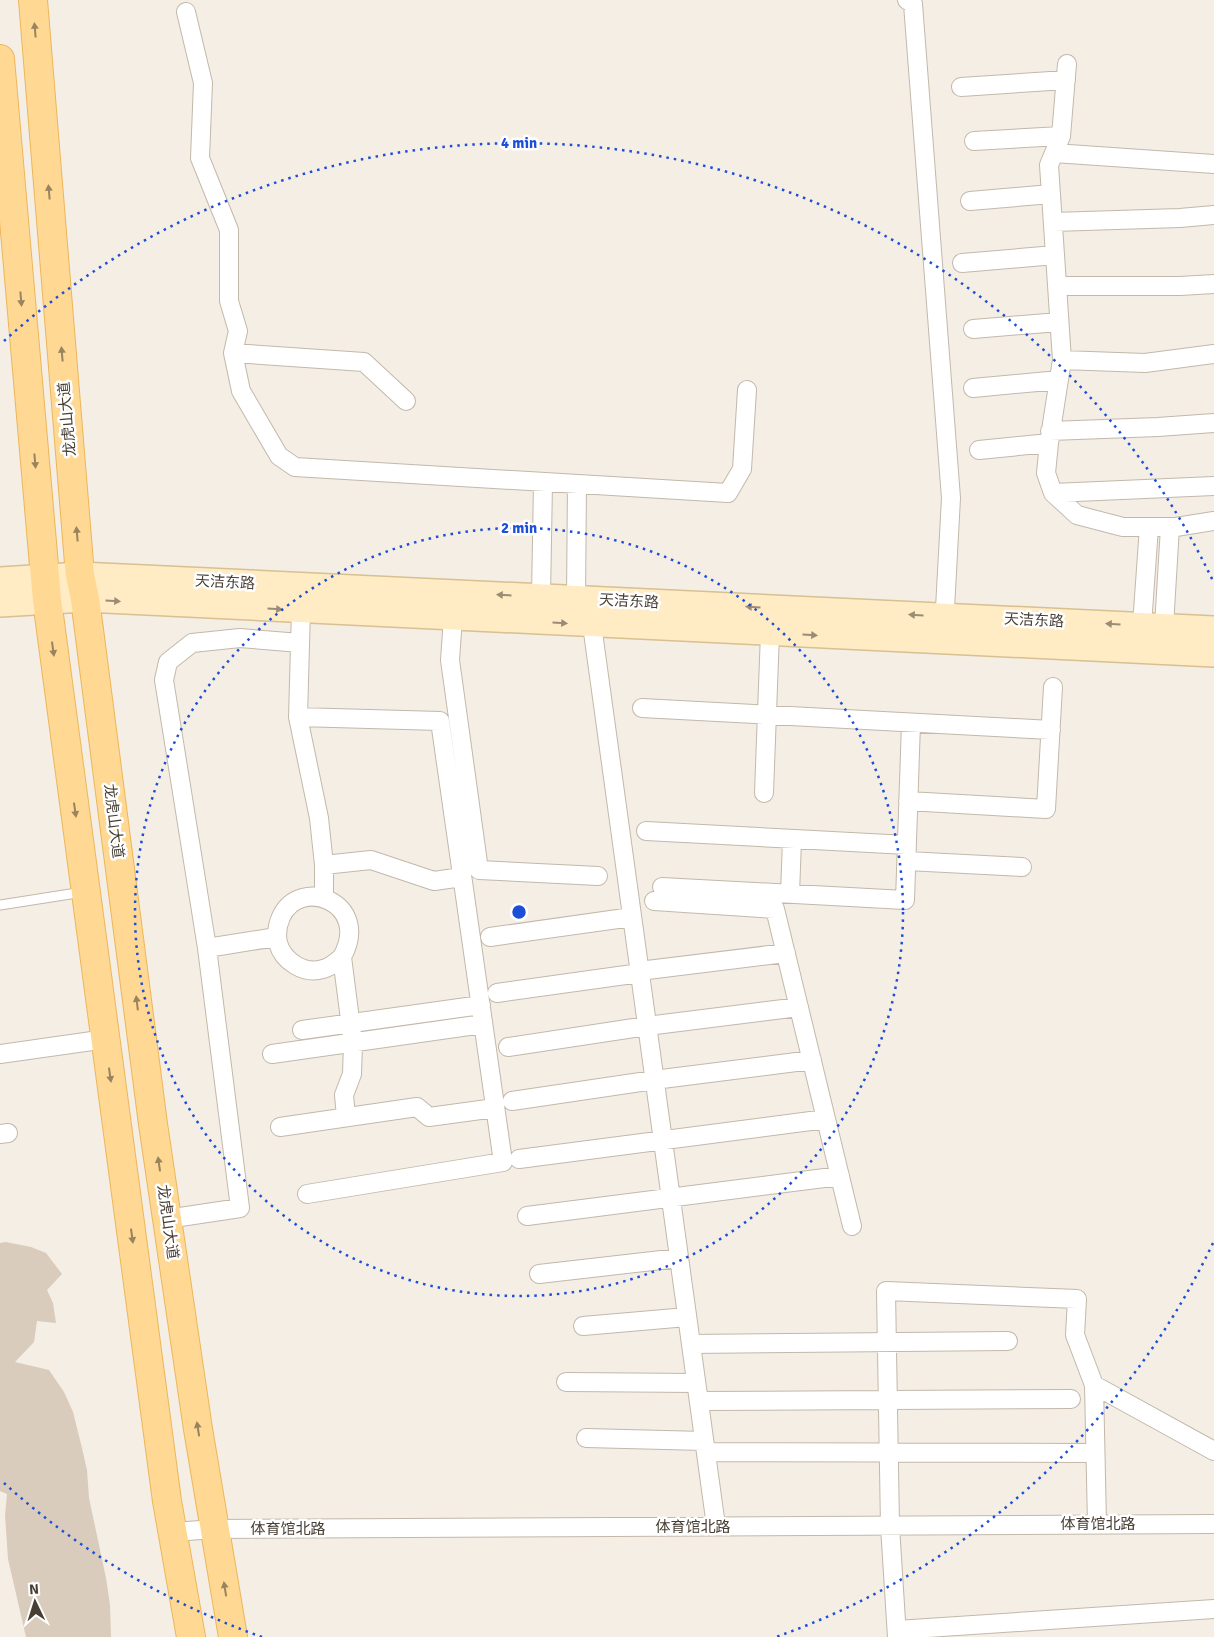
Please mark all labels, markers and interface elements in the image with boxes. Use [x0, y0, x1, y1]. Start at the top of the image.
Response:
one-way arrow [31, 22, 39, 38]
text: 4 min [501, 134, 537, 152]
one-way arrow [44, 184, 52, 200]
one-way arrow [17, 292, 25, 308]
one-way arrow [58, 346, 66, 362]
street label: 龙虎山大道 [55, 381, 79, 457]
one-way arrow [31, 454, 39, 470]
text: 2 min [501, 519, 537, 537]
one-way arrow [73, 525, 81, 541]
street label: 天洁东路 [195, 571, 255, 593]
street label: 天洁东路 [599, 590, 659, 612]
one-way arrow [495, 591, 511, 599]
one-way arrow [105, 597, 121, 605]
one-way arrow [745, 603, 761, 611]
one-way arrow [268, 605, 284, 613]
street label: 天洁东路 [1004, 609, 1064, 631]
one-way arrow [907, 610, 923, 618]
one-way arrow [552, 619, 568, 627]
one-way arrow [1105, 620, 1121, 628]
one-way arrow [802, 632, 818, 640]
one-way arrow [49, 641, 57, 657]
street label: 龙虎山大道 [100, 783, 128, 859]
one-way arrow [71, 802, 79, 818]
centre of rings [510, 903, 528, 921]
one-way arrow [133, 995, 141, 1011]
one-way arrow [106, 1067, 114, 1083]
one-way arrow [155, 1156, 163, 1172]
street label: 龙虎山大道 [154, 1184, 182, 1260]
one-way arrow [128, 1228, 136, 1244]
one-way arrow [193, 1420, 201, 1436]
street label: 体育馆北路 [1060, 1515, 1136, 1533]
street label: 体育馆北路 [655, 1518, 731, 1536]
street label: 体育馆北路 [250, 1520, 326, 1538]
north arrow [10, 1577, 60, 1627]
text: N [29, 1581, 40, 1598]
one-way arrow [220, 1581, 228, 1597]

